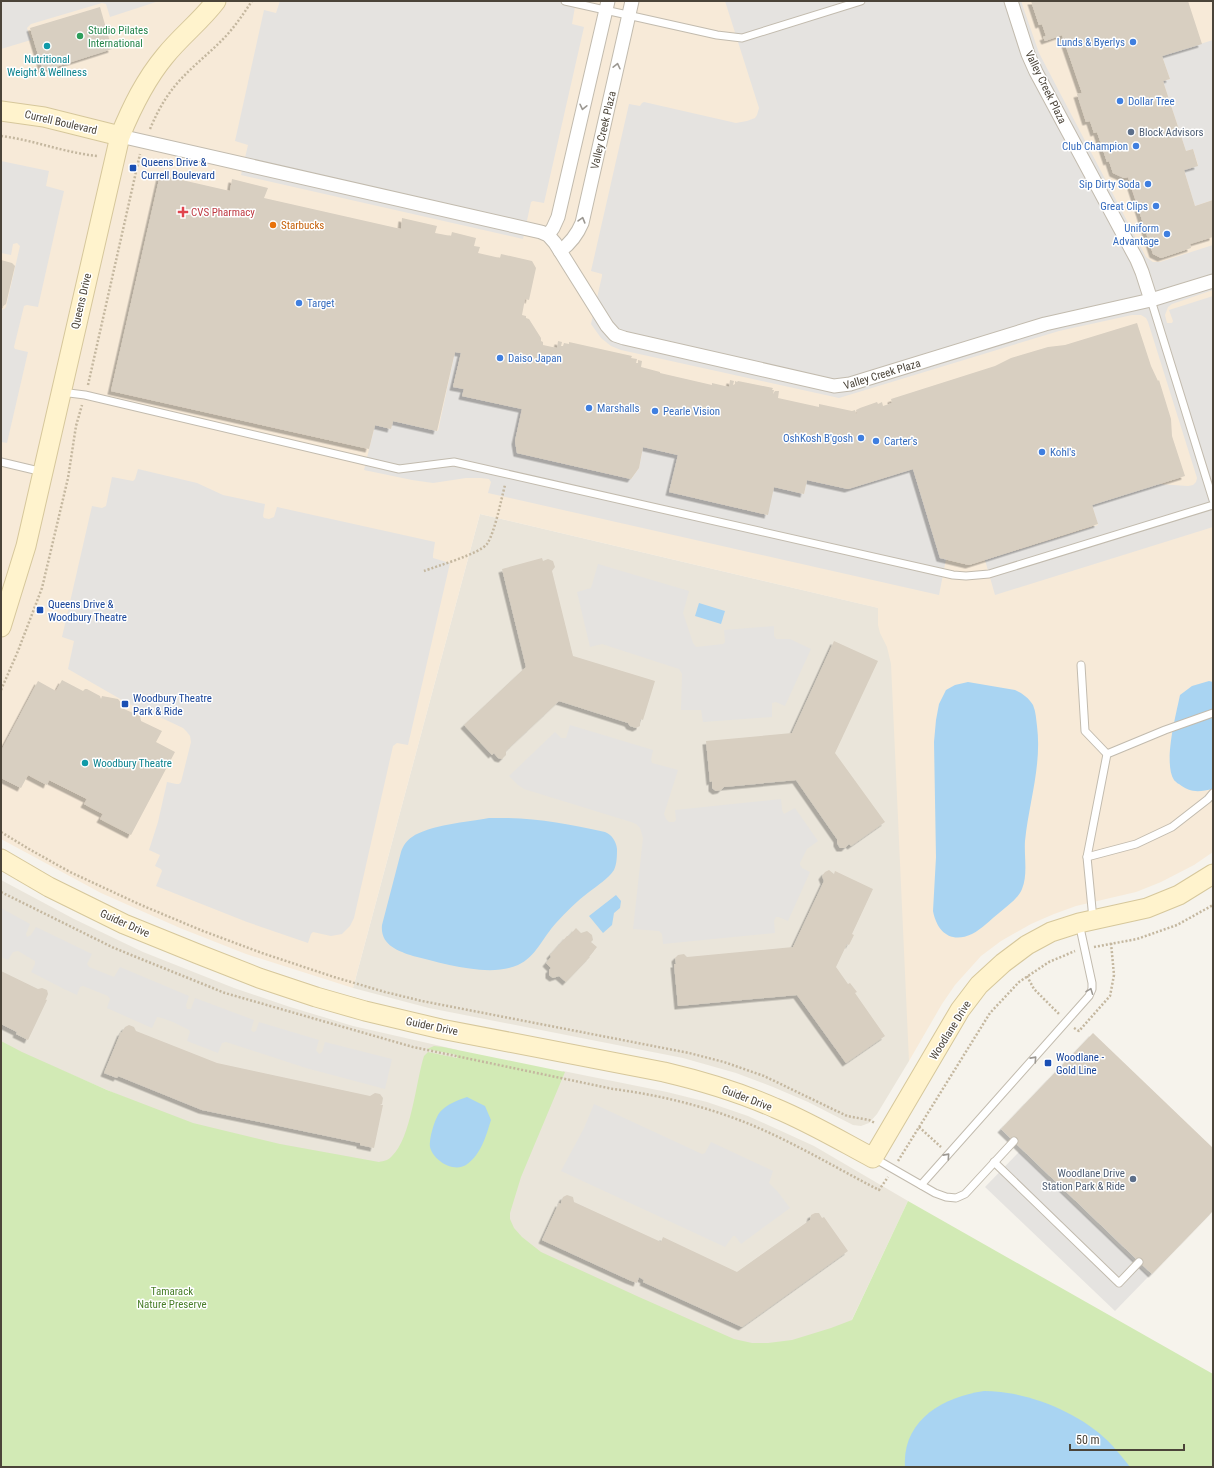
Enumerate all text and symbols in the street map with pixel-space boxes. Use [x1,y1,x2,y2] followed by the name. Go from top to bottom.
[88,24,148,50] place label: Studio Pilates International
[75,31,85,41] marker: Studio Pilates International
[1057,36,1125,49] place label: Lunds & Byerlys
[1128,37,1138,47] marker: Lunds & Byerlys
[42,41,52,51] marker: Nutritional Weight & Wellness
[1022,49,1069,126] street label: Valley Creek Plaza
[7,53,87,79] place label: Nutritional Weight & Wellness
[612,63,621,70] one-way arrow
[588,90,619,170] street label: Valley Creek Plaza
[1128,95,1175,108] place label: Dollar Tree
[1115,96,1125,106] marker: Dollar Tree
[580,104,588,110] one-way arrow
[23,108,98,137] street label: Currell Boulevard
[1139,126,1204,139] place label: Block Advisors
[1126,127,1136,137] marker: Block Advisors
[1062,140,1128,153] place label: Club Champion
[1131,141,1141,151] marker: Club Champion
[141,156,215,182] place label: Queens Drive & Currell Boulevard
[128,163,138,173] marker: Queens Drive & Currell Boulevard
[1079,178,1140,191] place label: Sip Dirty Soda
[1143,179,1153,189] marker: Sip Dirty Soda
[1100,200,1148,213] place label: Great Clips
[1151,201,1161,211] marker: Great Clips
[191,206,255,219] place label: CVS Pharmacy
[178,207,188,217] marker: CVS Pharmacy
[577,217,586,224] one-way arrow
[281,219,324,232] place label: Starbucks
[268,220,278,230] marker: Starbucks
[1113,222,1159,248] place label: Uniform Advantage
[1162,229,1172,239] marker: Uniform Advantage
[69,272,94,330] street label: Queens Drive
[307,297,334,310] place label: Target
[294,298,304,308] marker: Target
[508,352,562,365] place label: Daiso Japan
[495,353,505,363] marker: Daiso Japan
[842,357,922,392] street label: Valley Creek Plaza
[597,402,640,415] place label: Marshalls
[584,403,594,413] marker: Marshalls
[663,405,720,418] place label: Pearle Vision
[650,406,660,416] marker: Pearle Vision
[783,432,853,445] place label: OshKosh B'gosh
[856,433,866,443] marker: OshKosh B'gosh
[884,435,917,448] place label: Carter's
[871,436,881,446] marker: Carter's
[1050,446,1076,459] place label: Kohl's
[1037,447,1047,457] marker: Kohl's
[48,598,127,624] place label: Queens Drive & Woodbury Theatre
[35,605,45,615] marker: Queens Drive & Woodbury Theatre
[133,692,212,718] place label: Woodbury Theatre Park & Ride
[120,699,130,709] marker: Woodbury Theatre Park & Ride
[93,757,172,770] place label: Woodbury Theatre
[80,758,90,768] marker: Woodbury Theatre
[98,907,152,940] street label: Guider Drive
[1085,988,1093,995] one-way arrow
[927,998,974,1062] street label: Woodlane Drive
[405,1015,459,1038] street label: Guider Drive
[1056,1051,1105,1077] place label: Woodlane - Gold Line
[1029,1056,1036,1063] one-way arrow
[1043,1058,1053,1068] marker: Woodlane - Gold Line
[720,1083,774,1114] street label: Guider Drive
[943,1153,950,1161] one-way arrow
[1042,1167,1125,1193] place label: Woodlane Drive Station Park & Ride
[1128,1174,1138,1184] marker: Woodlane Drive Station Park & Ride
[137,1285,207,1311] park label: Tamarack Nature Preserve
[1070,1426,1184,1452] scale bar
[1076,1433,1100,1447] text: 50 m

